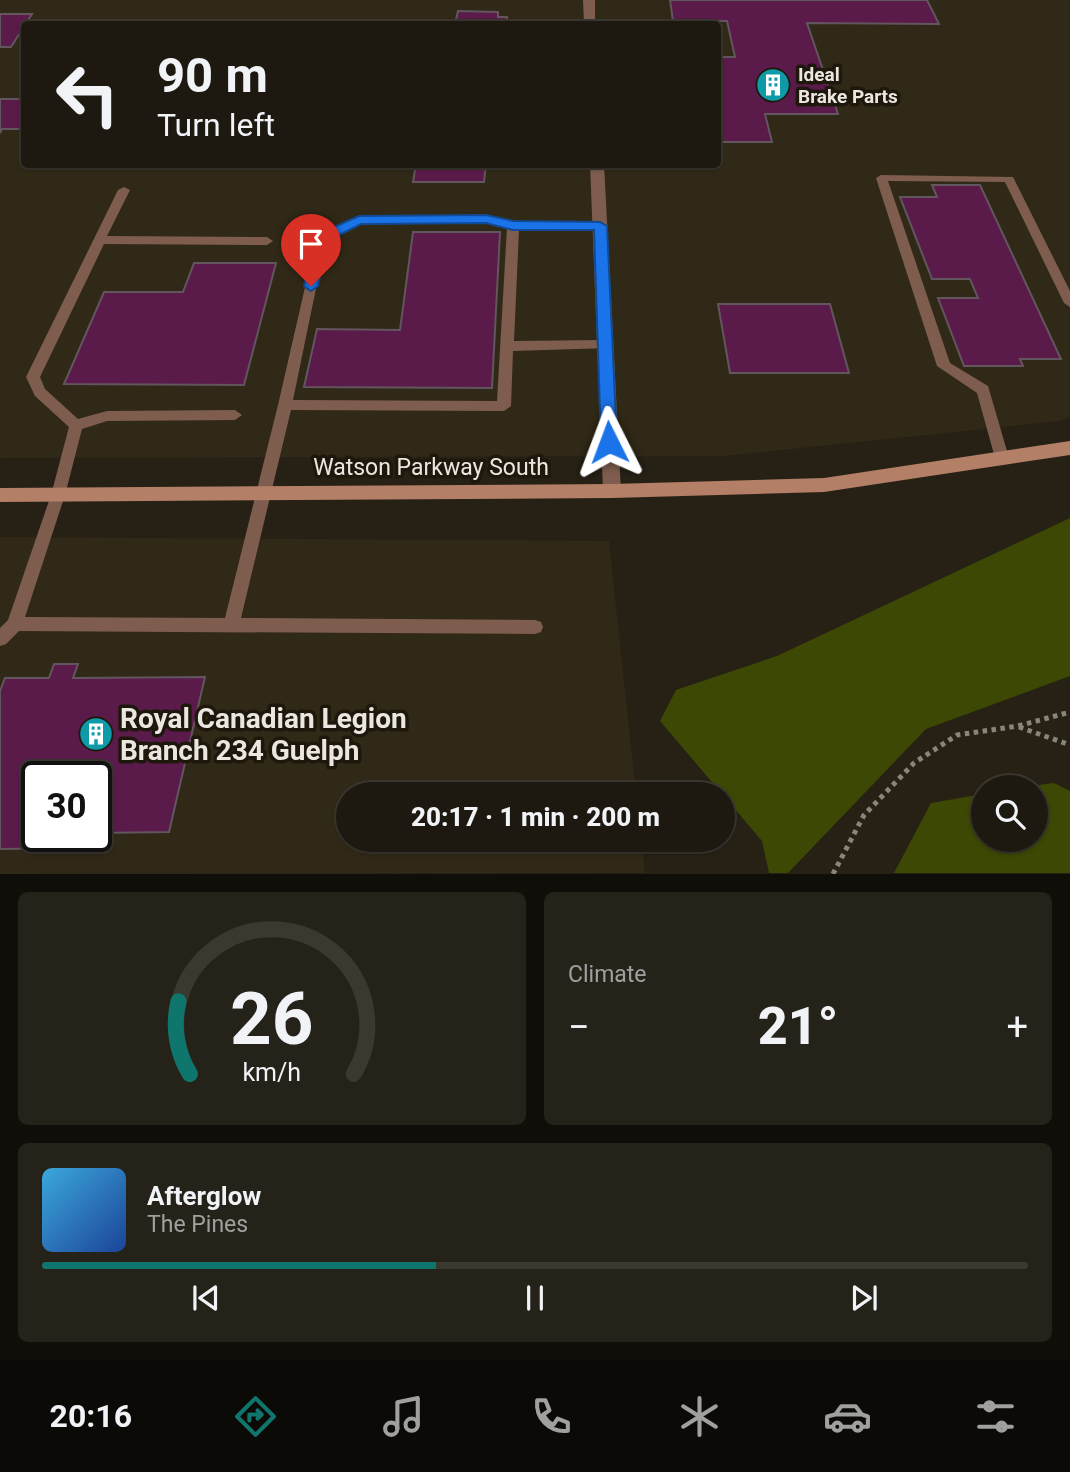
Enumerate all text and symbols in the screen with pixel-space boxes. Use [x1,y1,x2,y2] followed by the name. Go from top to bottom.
[157,47,268,104] text: 90 m
[42,49,133,140] icon: left
[798,63,898,108] place label: Ideal Brake Parts
[754,66,792,104] building icon: Ideal Brake Parts
[157,106,275,144] text: Turn left
[281,214,341,286] pin
[292,225,330,263] icon: arrive
[572,405,646,479] position arrow
[313,454,549,481] street label: Watson Parkway South
[120,702,407,767] place label: Royal Canadian Legion Branch 234 Guelph
[77,715,115,753] building icon: Royal Canadian Legion Branch 234 Guelph
[21,761,112,852] speed limit sign: 30
[971,775,1048,852] map controls
[971,775,1048,852] button: search
[411,802,660,832] text: 20:17 · 1 min · 200 m
[568,961,647,988] text: Climate
[230,977,314,1063] text: 26
[758,996,838,1057] text: 21°
[568,1005,590,1049] text: −
[1006,1005,1028,1049] text: +
[243,1058,301,1087] text: km/h
[147,1181,261,1211] text: Afterglow
[147,1211,248,1238] text: The Pines
[187,1279,225,1317] icon: previous
[516,1279,554,1317] icon: pause
[845,1279,883,1317] icon: next
[231,1392,280,1441] icon: directions
[379,1392,428,1441] icon: music
[527,1392,576,1441] icon: phone
[675,1392,724,1441] icon: climate
[823,1392,872,1441] icon: car
[971,1392,1020,1441] icon: filters
[50,1397,132,1435] text: 20:16

